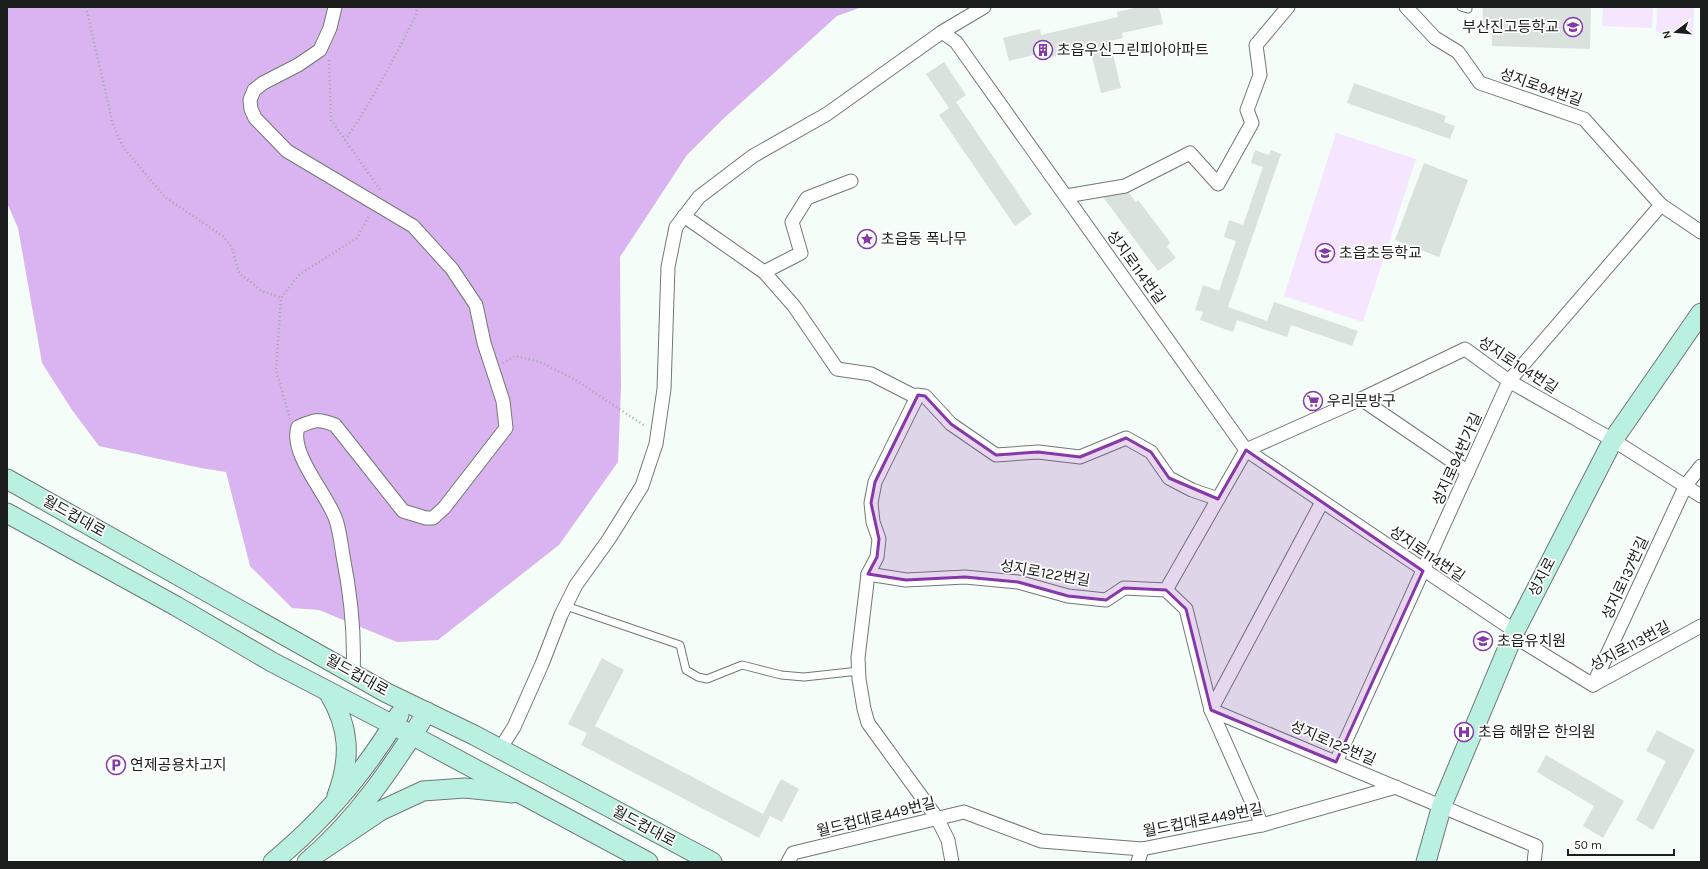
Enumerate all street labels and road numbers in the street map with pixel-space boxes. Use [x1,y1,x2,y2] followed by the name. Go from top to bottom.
[1497,64,1585,110] street label: 성지로94번길
[1103,226,1169,308] street label: 성지로114번길
[1475,333,1561,397] street label: 성지로104번길
[1428,410,1486,508] street label: 성지로94번가길
[39,491,109,541] street label: 월드컵대로
[1386,522,1468,586] street label: 성지로114번길
[1598,533,1652,623] street label: 성지로137번길
[1525,554,1559,600] street label: 성지로
[998,556,1092,590] street label: 성지로122번길
[1587,617,1673,675] street label: 성지로113번길
[322,650,392,700] street label: 월드컵대로
[1287,717,1379,769] street label: 성지로122번길
[815,794,937,840] street label: 월드컵대로449번길
[1141,800,1265,840] street label: 월드컵대로449번길
[609,802,679,850] street label: 월드컵대로

